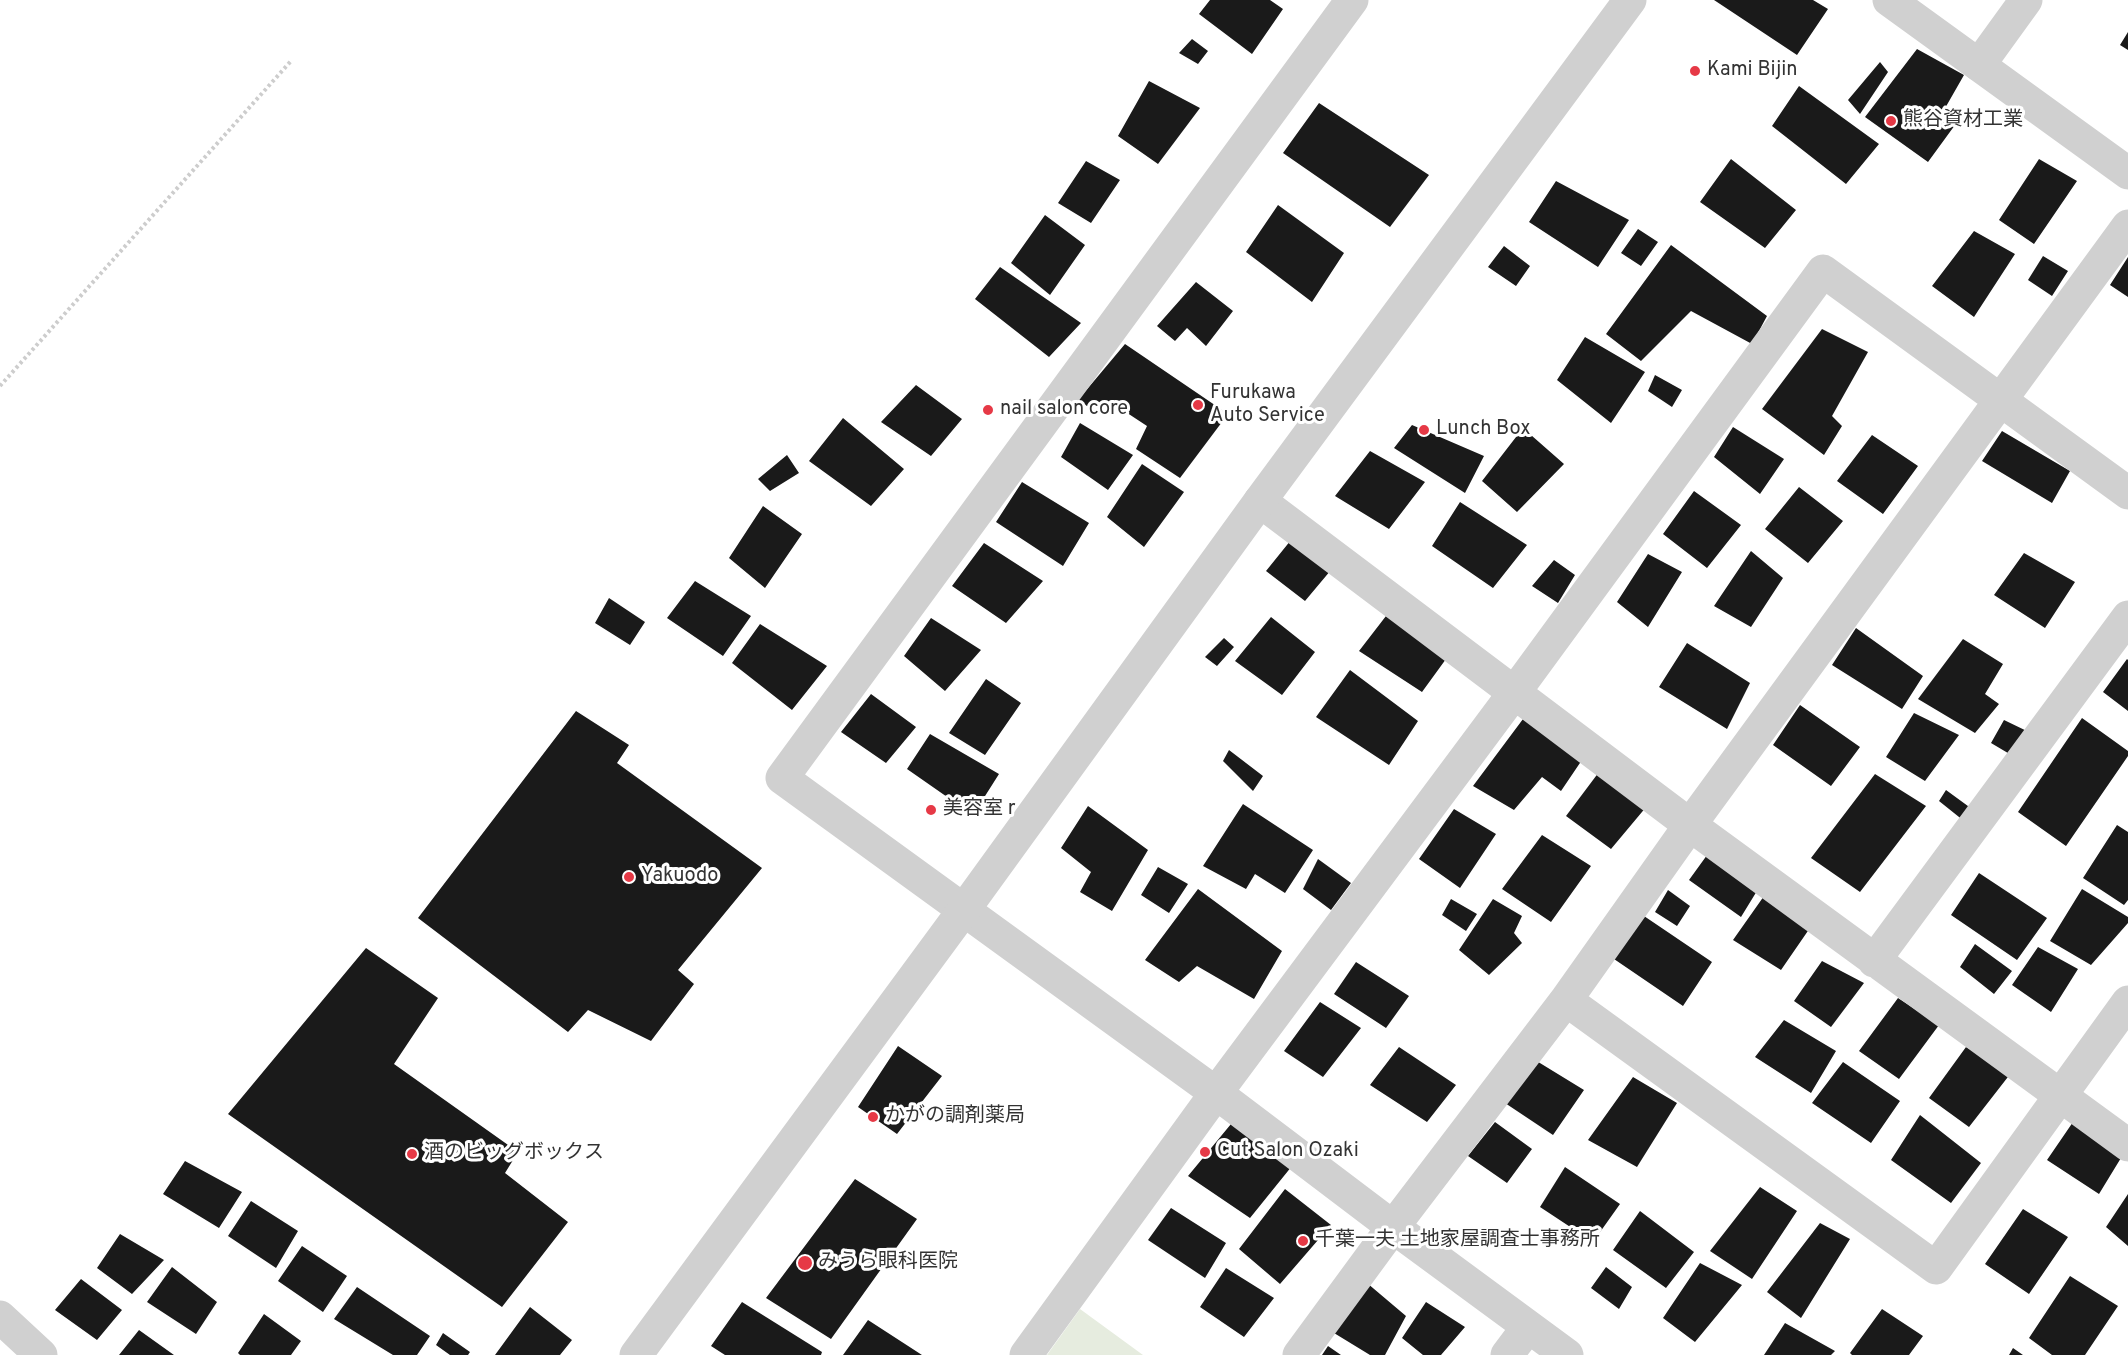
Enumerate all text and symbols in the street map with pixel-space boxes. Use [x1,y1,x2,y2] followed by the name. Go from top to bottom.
[1707,59,1798,83] place label: Kami Bijin
[1688,64,1702,78] marker: Kami Bijin
[1903,109,2023,133] place label: 熊谷資材工業
[1884,114,1898,128] marker: 熊谷資材工業
[1210,382,1325,429] place label: Furukawa Auto Service
[1000,398,1128,422] place label: nail salon core
[1191,398,1205,412] marker: Furukawa Auto Service
[981,403,995,417] marker: nail salon core
[1436,418,1530,442] place label: Lunch Box
[1417,423,1431,437] marker: Lunch Box
[943,798,1015,822] place label: 美容室 r
[924,803,938,817] marker: 美容室 r
[641,865,718,889] place label: Yakuodo
[622,870,636,884] marker: Yakuodo
[885,1105,1025,1129] place label: かがの調剤薬局
[866,1110,880,1124] marker: かがの調剤薬局
[1217,1140,1359,1164] place label: Cut Salon Ozaki
[424,1142,604,1166] place label: 酒のビッグボックス
[1198,1145,1212,1159] marker: Cut Salon Ozaki
[405,1147,419,1161] marker: 酒のビッグボックス
[1315,1229,1600,1253] place label: 千葉一夫 土地家屋調査士事務所
[1296,1234,1310,1248] marker: 千葉一夫 土地家屋調査士事務所
[818,1251,958,1275] place label: みうら眼科医院
[796,1254,814,1272] marker: みうら眼科医院

